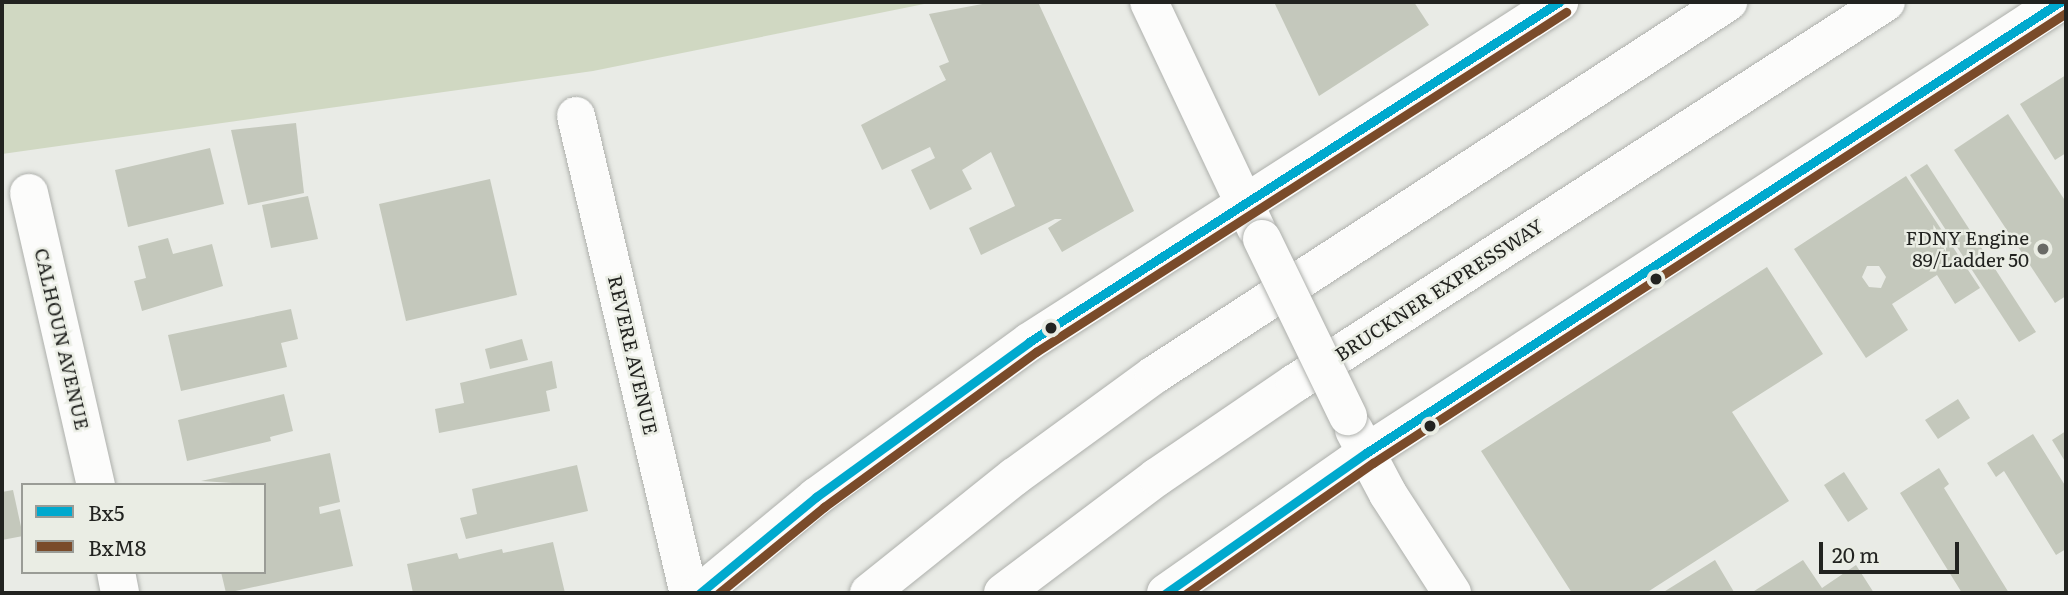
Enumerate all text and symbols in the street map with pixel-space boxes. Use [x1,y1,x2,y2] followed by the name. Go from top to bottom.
[1331,214,1547,366] street label: BRUCKNER EXPRESSWAY
[1906,227,2029,271] place label: FDNY Engine 89/Ladder 50
[2035,241,2051,257] marker: FDNY Engine 89/Ladder 50
[30,246,94,432] street label: CALHOUN AVENUE
[1649,272,1663,286] unlabelled marker
[604,273,662,437] street label: REVERE AVENUE
[1044,321,1058,335] unlabelled marker
[1423,419,1437,433] unlabelled marker
[21,483,266,574] legend
[88,496,124,527] text: Bx5
[1823,528,1963,572] scale bar
[88,531,146,562] text: BxM8
[1832,538,1879,569] text: 20 m

